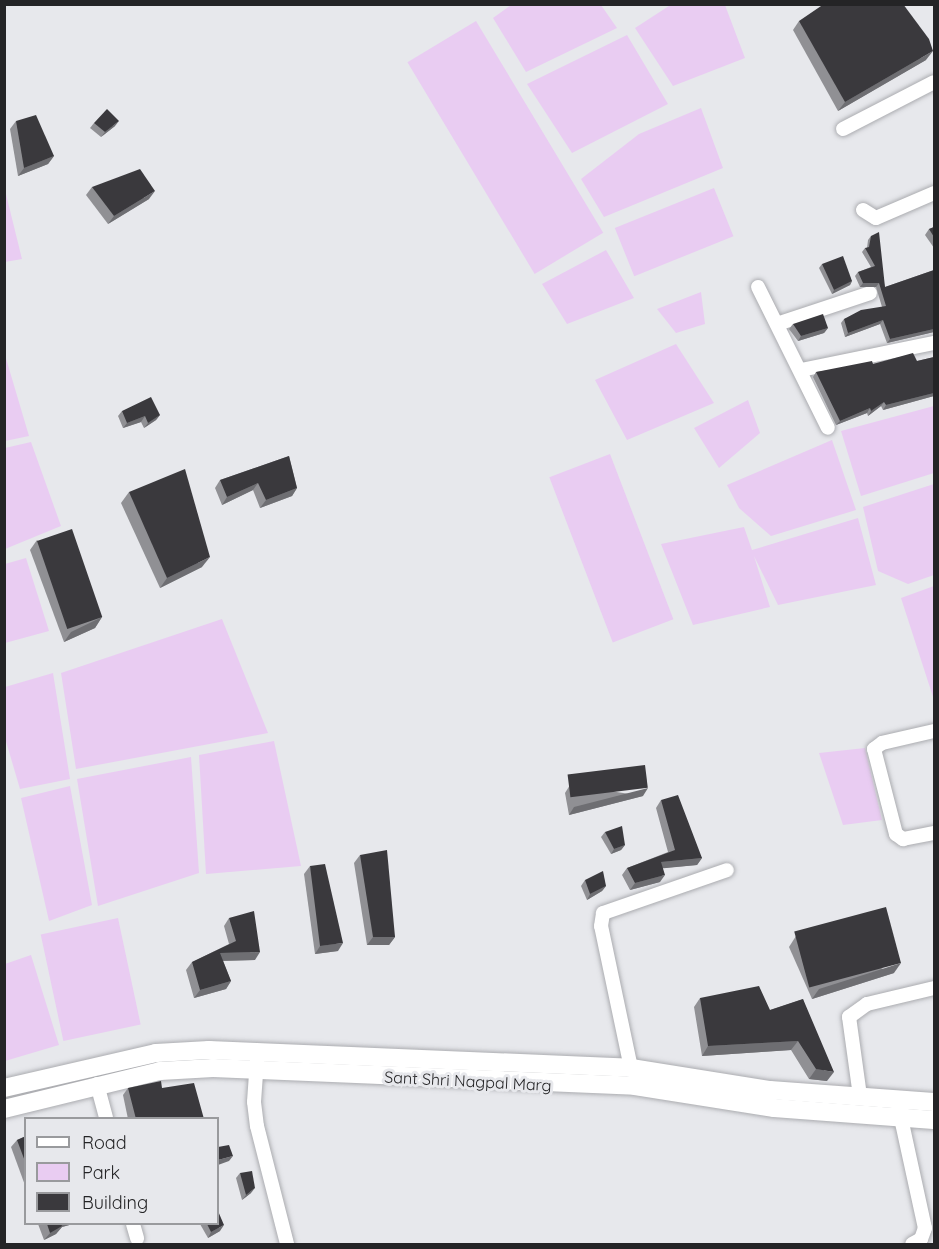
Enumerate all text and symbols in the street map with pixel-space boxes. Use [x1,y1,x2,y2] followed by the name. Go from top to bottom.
[384,1067,552,1095] street label: Sant Shri Nagpal Marg
[24,1117,219,1225] legend
[82,1131,127,1154] text: Road
[82,1161,120,1184] text: Park
[82,1191,148,1214] text: Building

